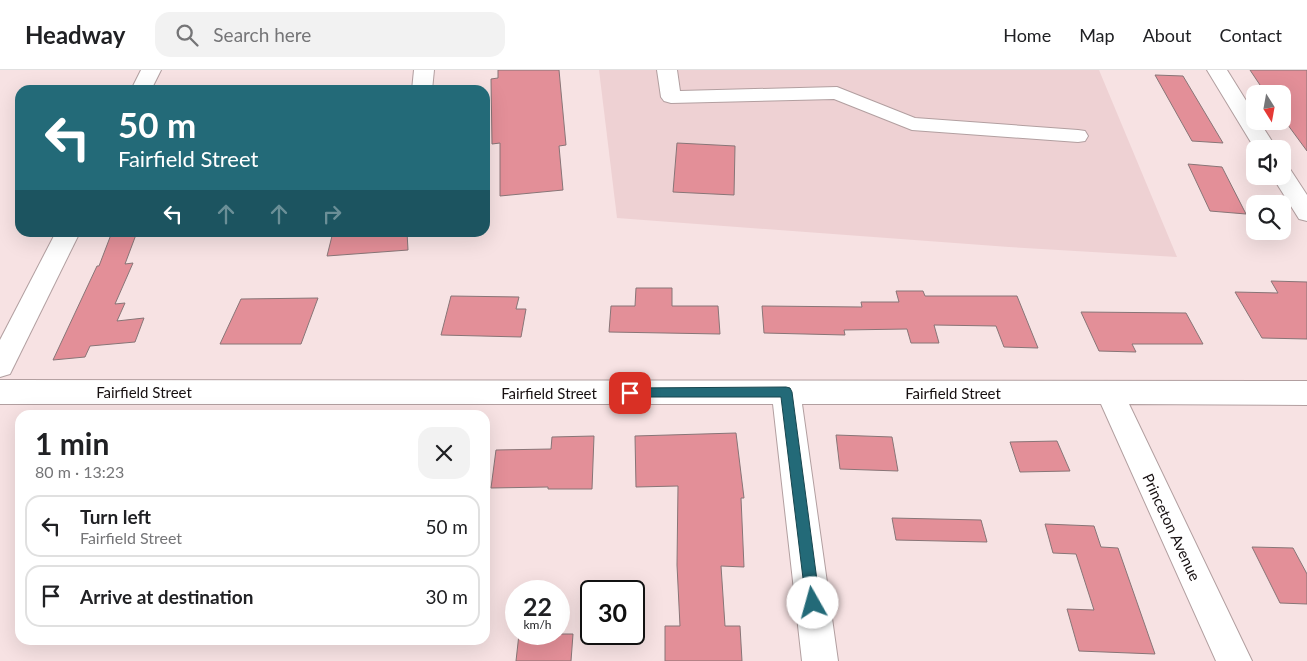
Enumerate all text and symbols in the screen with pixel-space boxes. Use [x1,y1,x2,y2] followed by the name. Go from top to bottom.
[155,12,505,57] search box
[25,20,125,49] text: Headway
[173,21,201,49] icon: search
[213,23,311,46] text: Search here
[1003,24,1051,46] text: Home
[1079,24,1115,46] text: Map
[1143,24,1192,46] text: About
[1220,24,1282,46] text: Contact
[1246,85,1291,130] north arrow
[1246,85,1291,240] map controls
[118,103,196,145] text: 50 m
[35,105,100,170] icon: left
[1246,140,1291,185] button: sound
[118,145,258,172] text: Fairfield Street
[1246,195,1291,240] button: search
[159,200,187,228] icon: left
[212,200,240,228] icon: ahead
[265,200,293,228] icon: ahead
[318,200,346,228] icon: right
[609,372,651,414] pin
[616,379,644,407] icon: arrive
[96,383,192,401] street label: Fairfield Street
[501,384,597,402] street label: Fairfield Street
[905,384,1001,402] street label: Fairfield Street
[35,425,109,461] text: 1 min
[418,427,470,479] button: close
[35,462,124,481] text: 80 m · 13:23
[1139,470,1205,584] street label: Princeton Avenue
[80,505,151,528] text: Turn left
[37,512,65,540] icon: left
[425,515,468,538] text: 50 m
[80,528,182,547] text: Fairfield Street
[786,576,838,628] position arrow
[580,580,645,645] speed limit sign: 30
[37,582,65,610] icon: arrive
[80,585,253,608] text: Arrive at destination
[425,585,468,608] text: 30 m
[523,591,552,621] text: 22
[523,617,552,632] text: km/h

